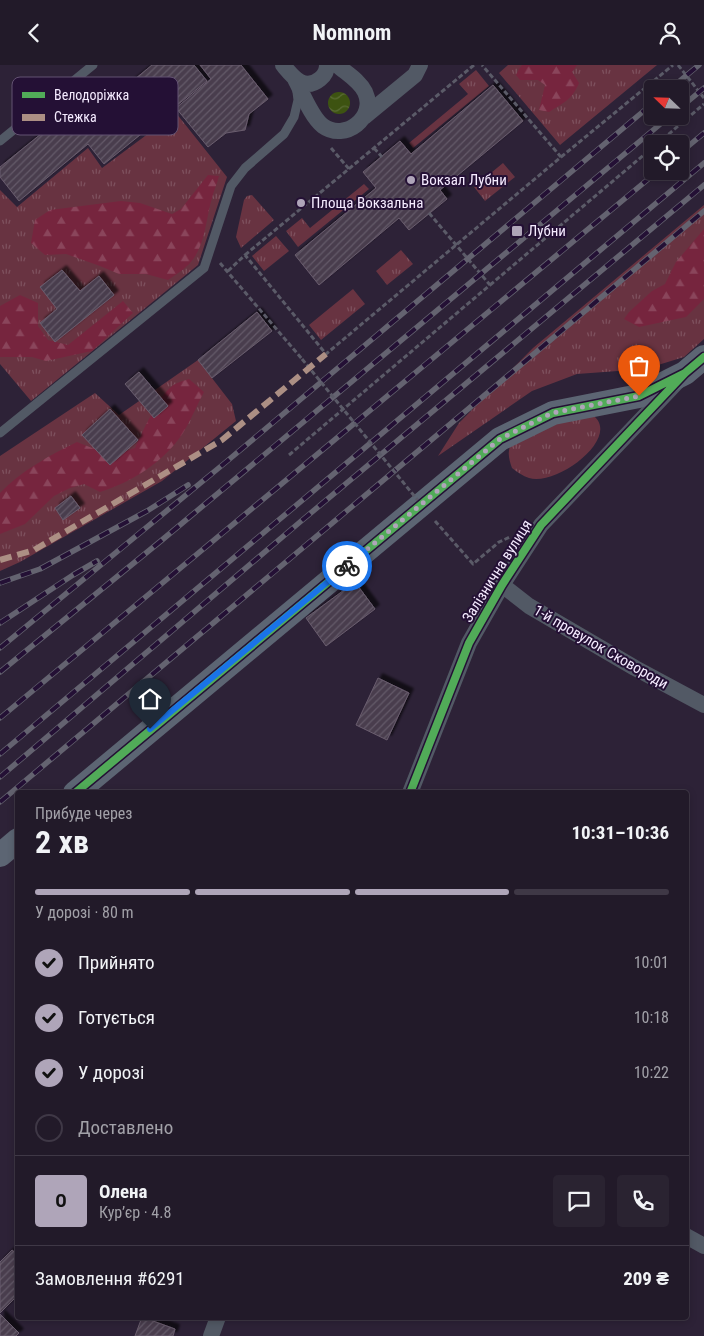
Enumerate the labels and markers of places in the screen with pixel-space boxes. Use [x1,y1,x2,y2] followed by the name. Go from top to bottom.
[421,171,507,189] place label: Вокзал Лубни
[405,174,417,186] marker: Вокзал Лубни
[311,194,423,212] place label: Площа Вокзальна
[295,197,307,209] marker: Площа Вокзальна
[528,222,566,240] place label: Лубни
[510,224,524,238] marker: Лубни
[618,345,660,396] pin
[129,678,171,729] pin

